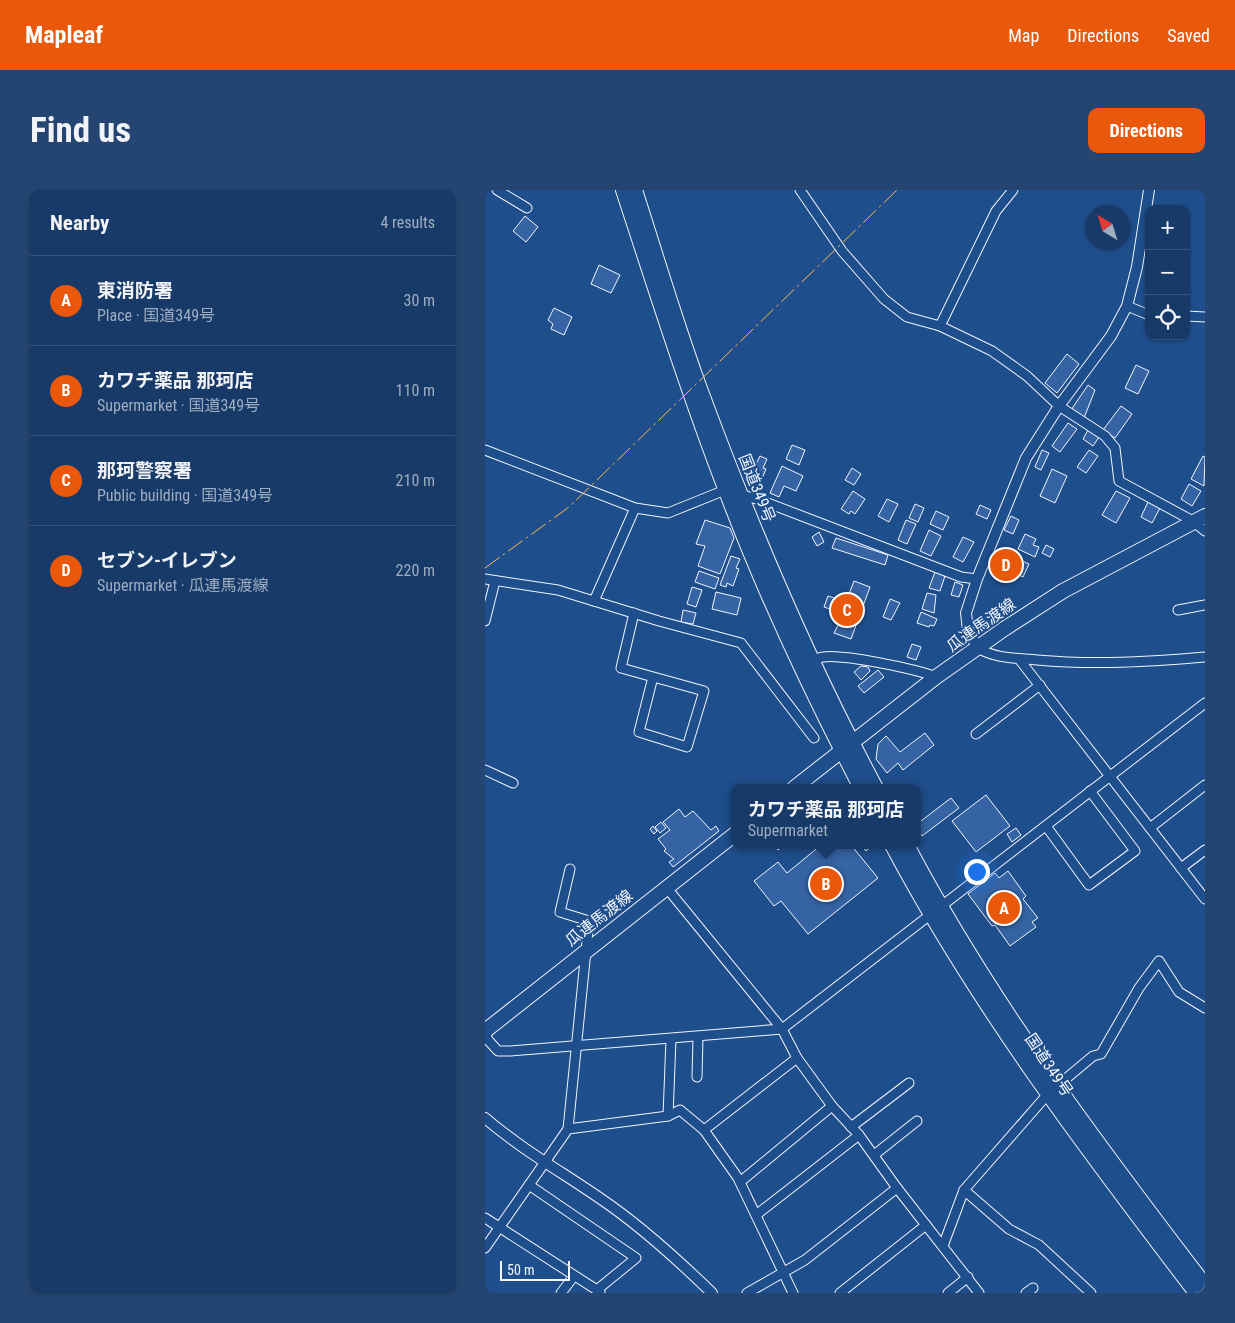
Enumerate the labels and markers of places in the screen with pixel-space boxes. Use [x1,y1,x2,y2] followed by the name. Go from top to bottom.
[990,546,1022,584] pin: D
[831,591,863,629] pin: C
[810,865,842,903] pin: B
[988,889,1020,927] pin: A

